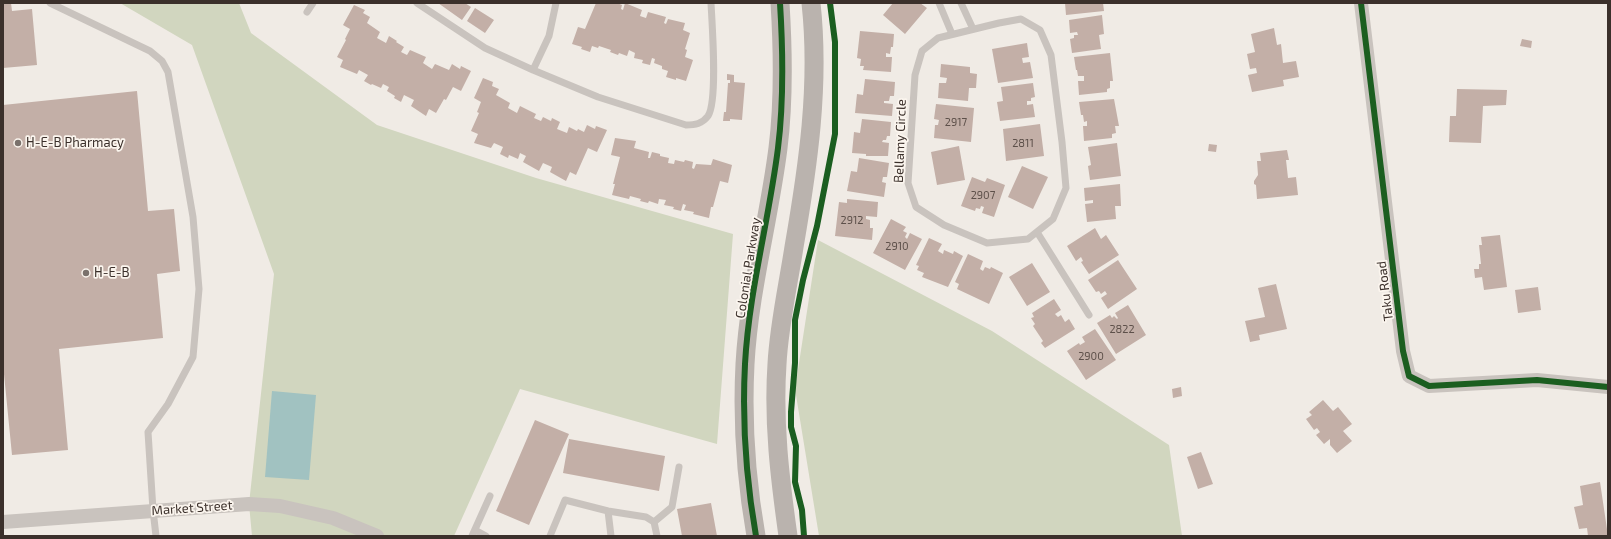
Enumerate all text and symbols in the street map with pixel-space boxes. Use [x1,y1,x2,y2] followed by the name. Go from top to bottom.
[891,99,909,183] street label: Bellamy Circle
[945,115,967,129] house number: 2917
[26,135,124,151] place label: H-E-B Pharmacy
[1012,136,1034,150] house number: 2811
[13,138,23,148] marker: H-E-B Pharmacy
[971,188,995,202] house number: 2907
[840,213,864,227] house number: 2912
[732,216,764,320] street label: Colonial Parkway
[885,239,909,253] house number: 2910
[1374,260,1396,322] street label: Taku Road
[94,265,130,281] place label: H-E-B
[81,268,91,278] marker: H-E-B
[1109,322,1135,336] house number: 2822
[1078,349,1104,363] house number: 2900
[151,497,233,519] street label: Market Street

